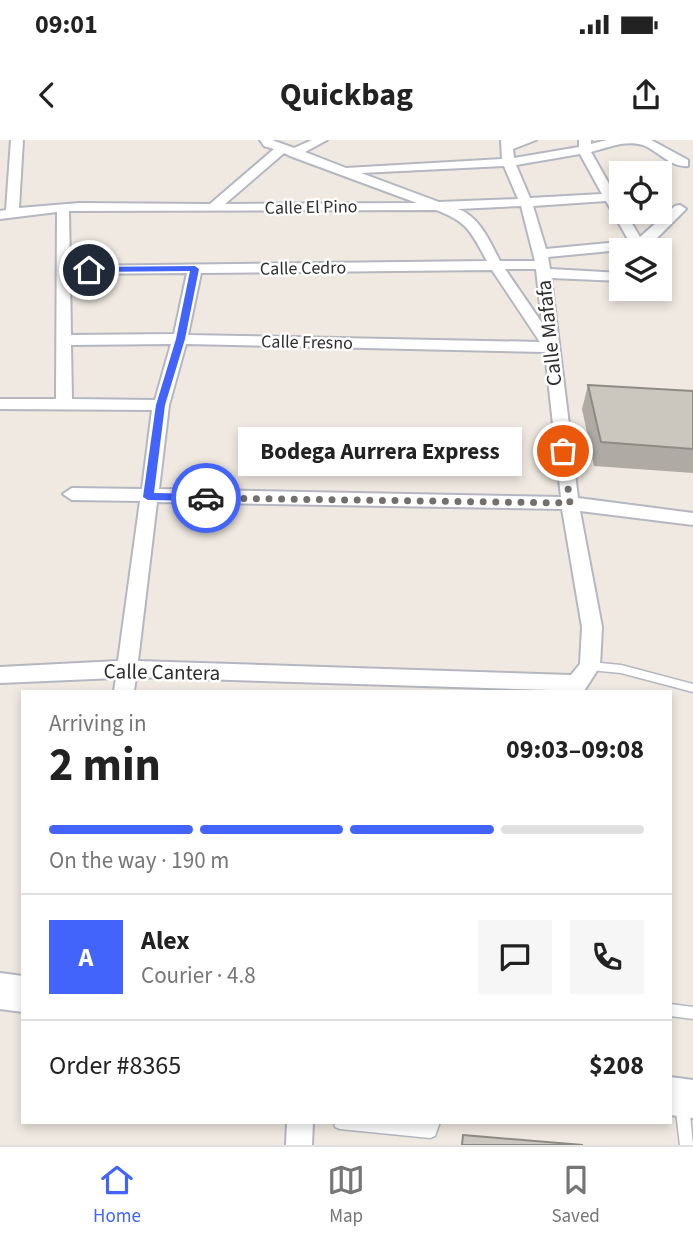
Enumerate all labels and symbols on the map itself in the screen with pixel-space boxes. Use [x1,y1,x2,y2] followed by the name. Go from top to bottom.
[264,194,358,221] street label: Calle El Pino
[59,240,119,300] pin
[260,255,346,282] street label: Calle Cedro
[529,279,569,387] street label: Calle Mafafa
[261,329,353,356] street label: Calle Fresno
[533,421,593,481] pin
[238,426,521,476] callout: Bodega Aurrera Express
[171,463,241,533] courier
[103,656,221,688] street label: Calle Cantera

